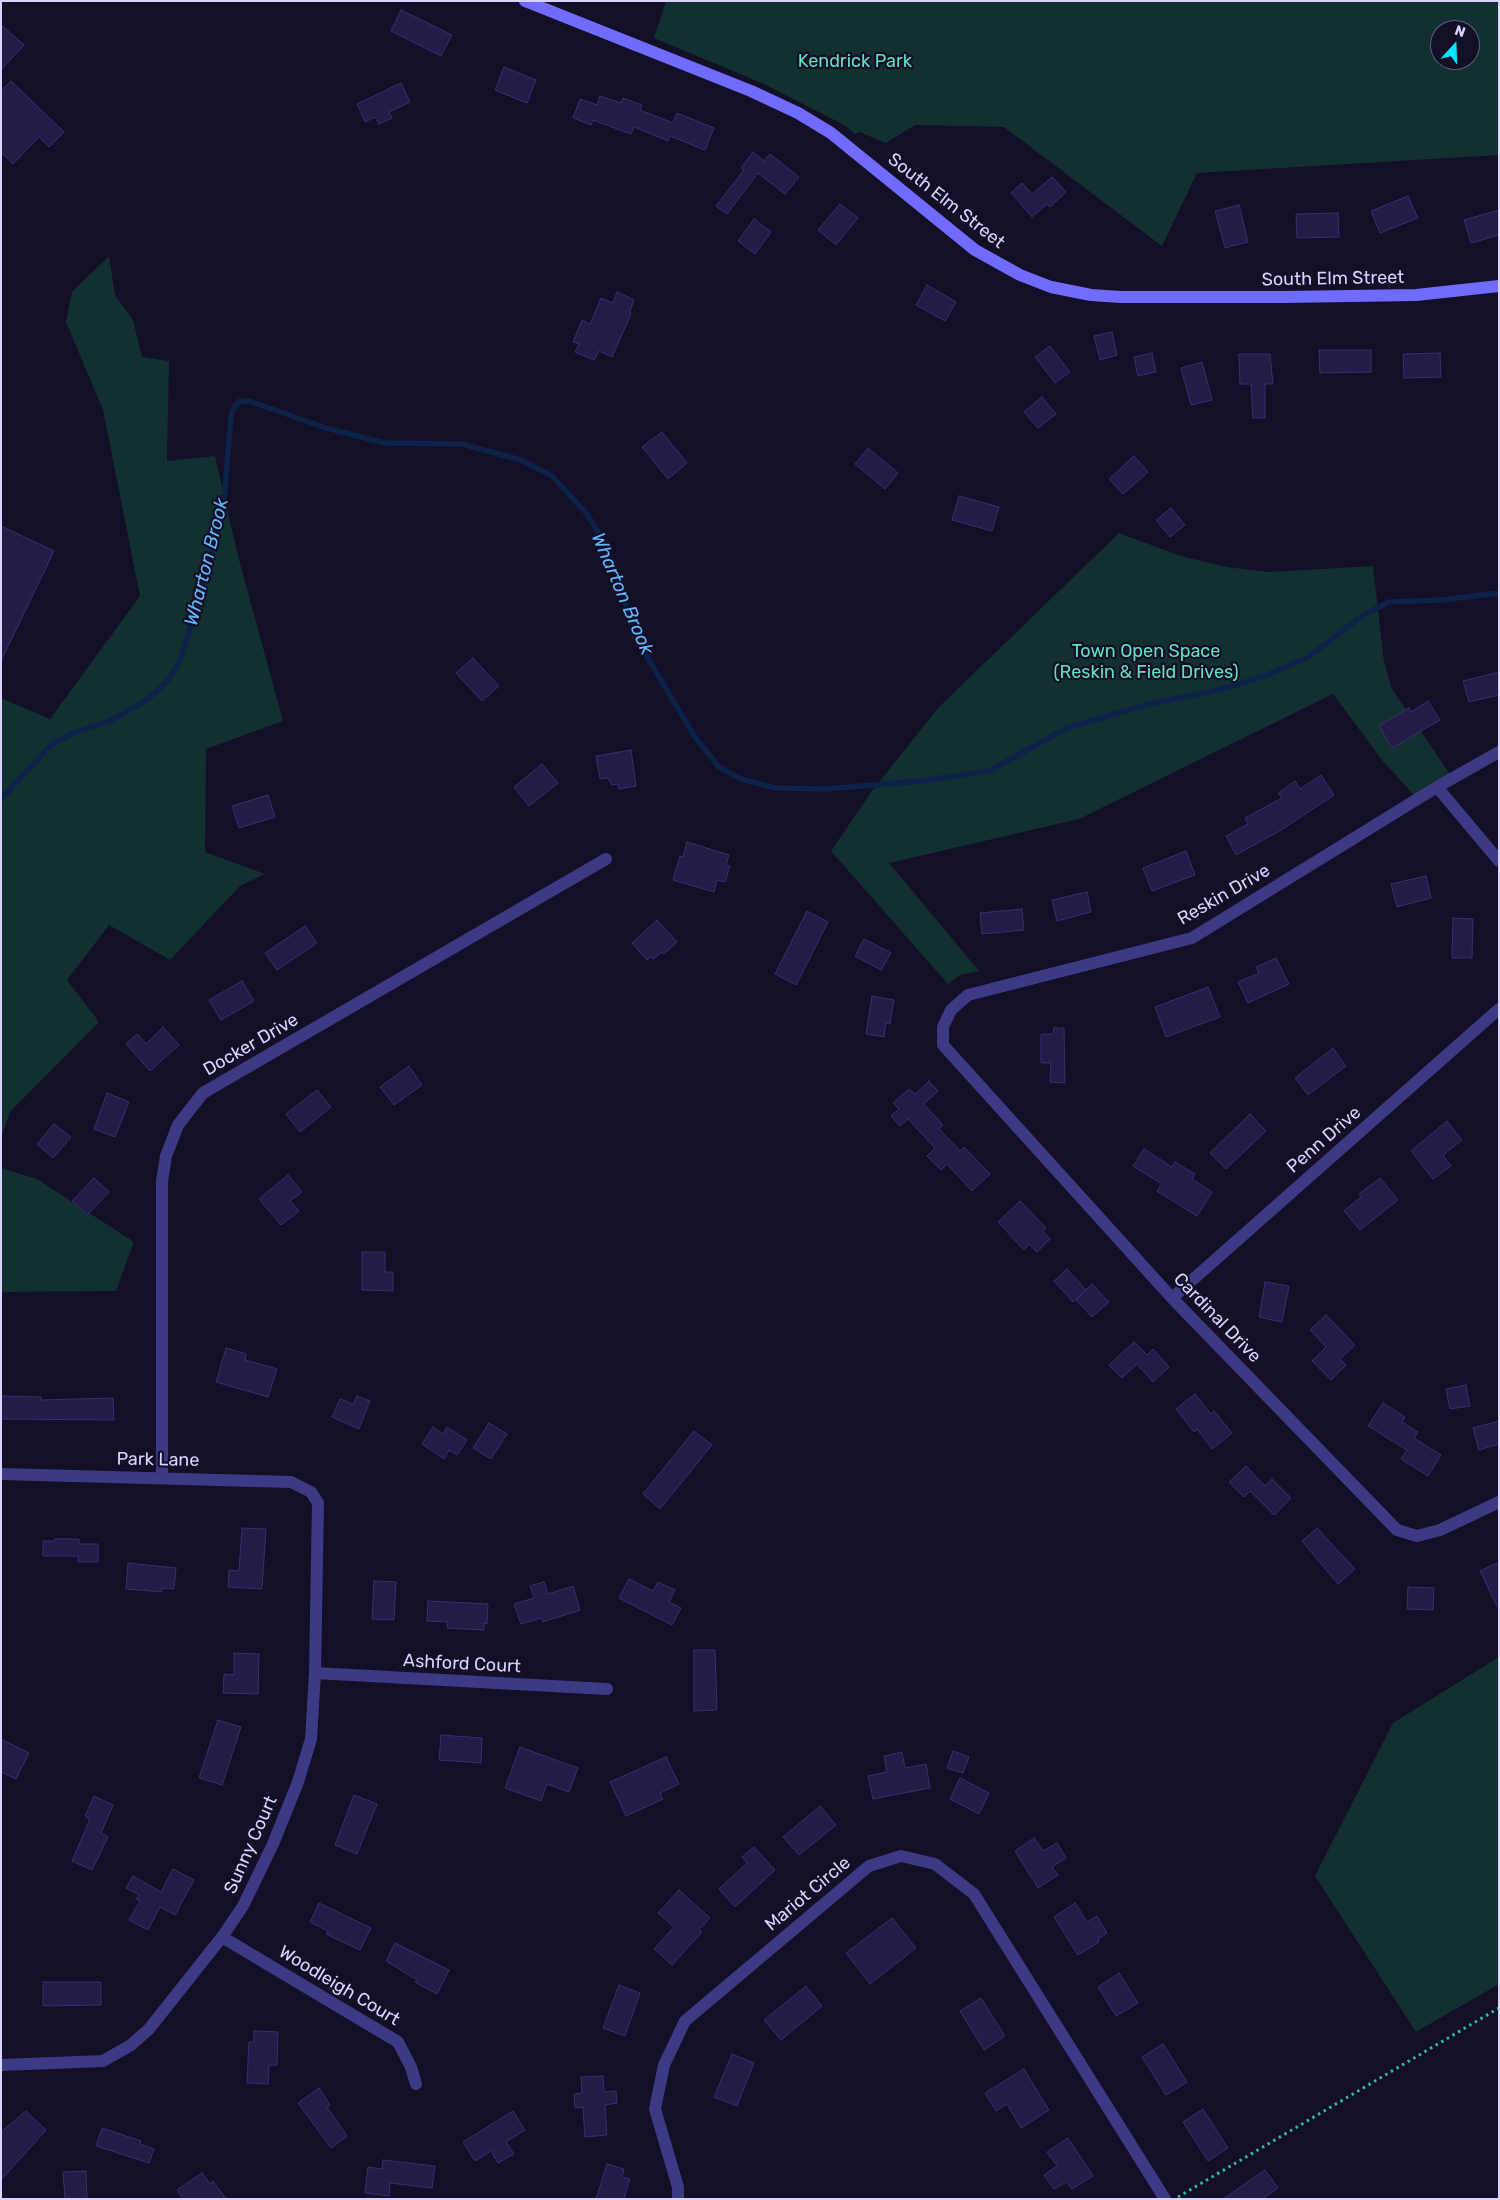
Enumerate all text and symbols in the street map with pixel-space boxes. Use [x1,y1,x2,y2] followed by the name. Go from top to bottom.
[1430,20,1480,70] north arrow
[1452,22,1468,41] text: N
[798,51,912,73] park label: Kendrick Park
[883,149,1009,253] street label: South Elm Street
[1262,267,1404,291] street label: South Elm Street
[180,496,234,628] water label: Wharton Brook
[586,529,658,659] water label: Wharton Brook
[1053,641,1239,684] park label: Town Open Space (Reskin & Field Drives)
[1174,860,1274,930] street label: Reskin Drive
[200,1009,302,1081] street label: Docker Drive
[1283,1102,1365,1178] street label: Penn Drive
[1169,1269,1265,1367] street label: Cardinal Drive
[116,1448,200,1472] street label: Park Lane
[403,1650,521,1678] street label: Ashford Court
[220,1793,282,1897] street label: Sunny Court
[761,1852,855,1936] street label: Mariot Circle
[275,1941,403,2031] street label: Woodleigh Court

